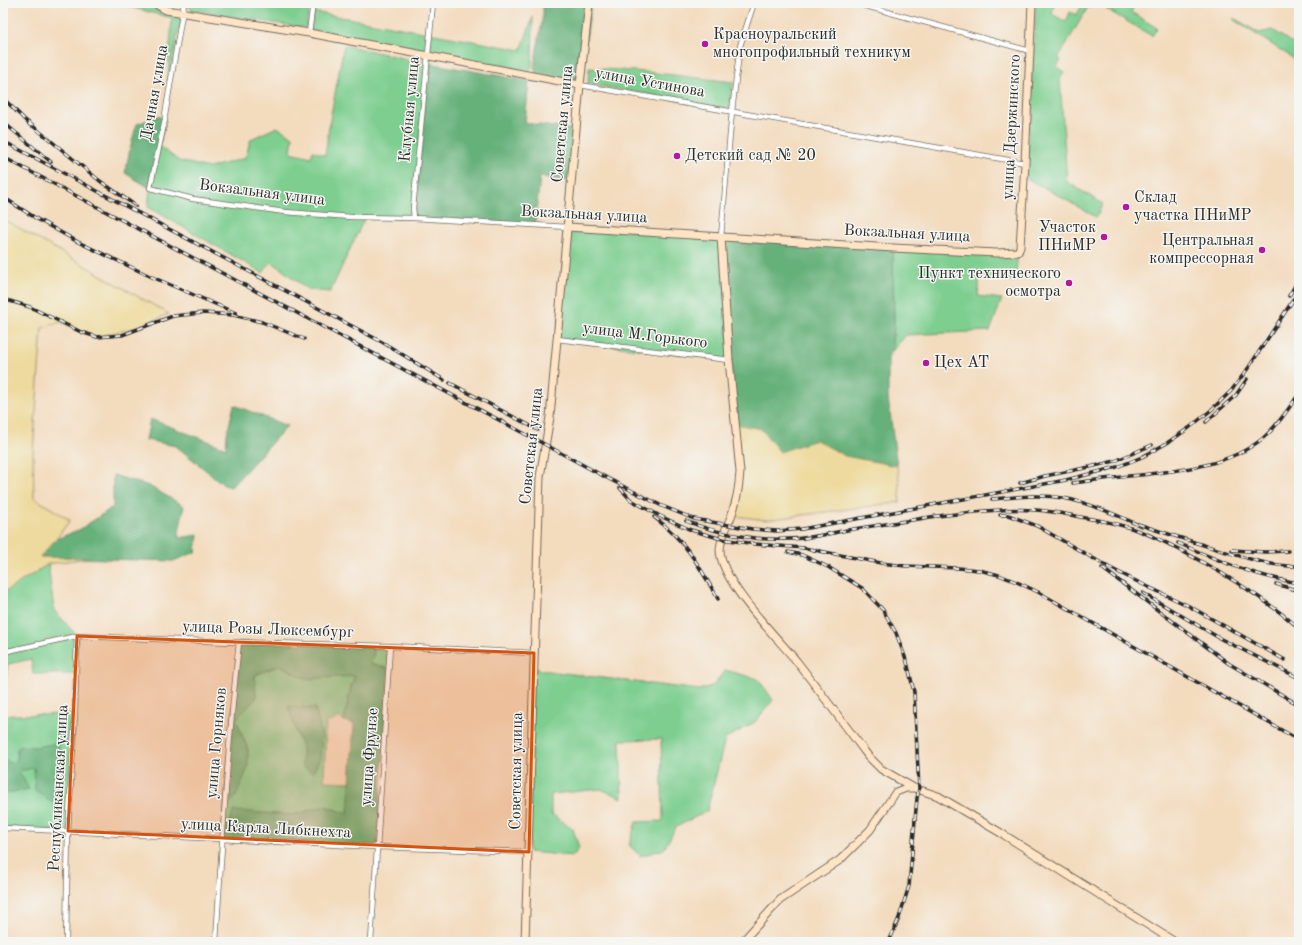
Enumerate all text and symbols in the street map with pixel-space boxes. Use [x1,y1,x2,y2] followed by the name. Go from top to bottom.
[713,27,911,61] place label: Красноуральский многопрофильный техникум
[700,39,710,49] marker: Красноуральский многопрофильный техникум
[139,43,171,143] street label: Дачная улица
[1000,54,1024,200] street label: улица Дзержинского
[397,55,423,163] street label: Клубная улица
[550,64,576,183] street label: Советская улица
[594,65,706,101] street label: улица Устинова
[685,148,816,164] place label: Детский сад № 20
[672,151,682,161] marker: Детский сад № 20
[198,177,326,209] street label: Вокзальная улица
[1134,190,1252,224] place label: Склад участка ПНиМР
[1121,202,1131,212] marker: Склад участка ПНиМР
[520,204,648,226] street label: Вокзальная улица
[1038,220,1096,254] place label: Участок ПНиМР
[843,223,971,245] street label: Вокзальная улица
[1099,232,1109,242] marker: Участок ПНиМР
[1149,233,1254,267] place label: Центральная компрессорная
[1257,245,1267,255] marker: Центральная компрессорная
[918,266,1061,300] place label: Пункт технического осмотра
[1064,278,1074,288] marker: Пункт технического осмотра
[582,320,708,352] street label: улица М.Горького
[934,355,989,371] place label: Цех АТ
[921,358,931,368] marker: Цех АТ
[518,386,546,505] street label: Советская улица
[182,619,354,641] street label: улица Розы Люксембург
[204,687,230,799] street label: улица Горняков
[47,704,71,872] street label: Республиканская улица
[359,707,381,807] street label: улица Фрунзе
[508,712,526,830] street label: Советская улица
[180,817,352,841] street label: улица Карла Либкнехта

